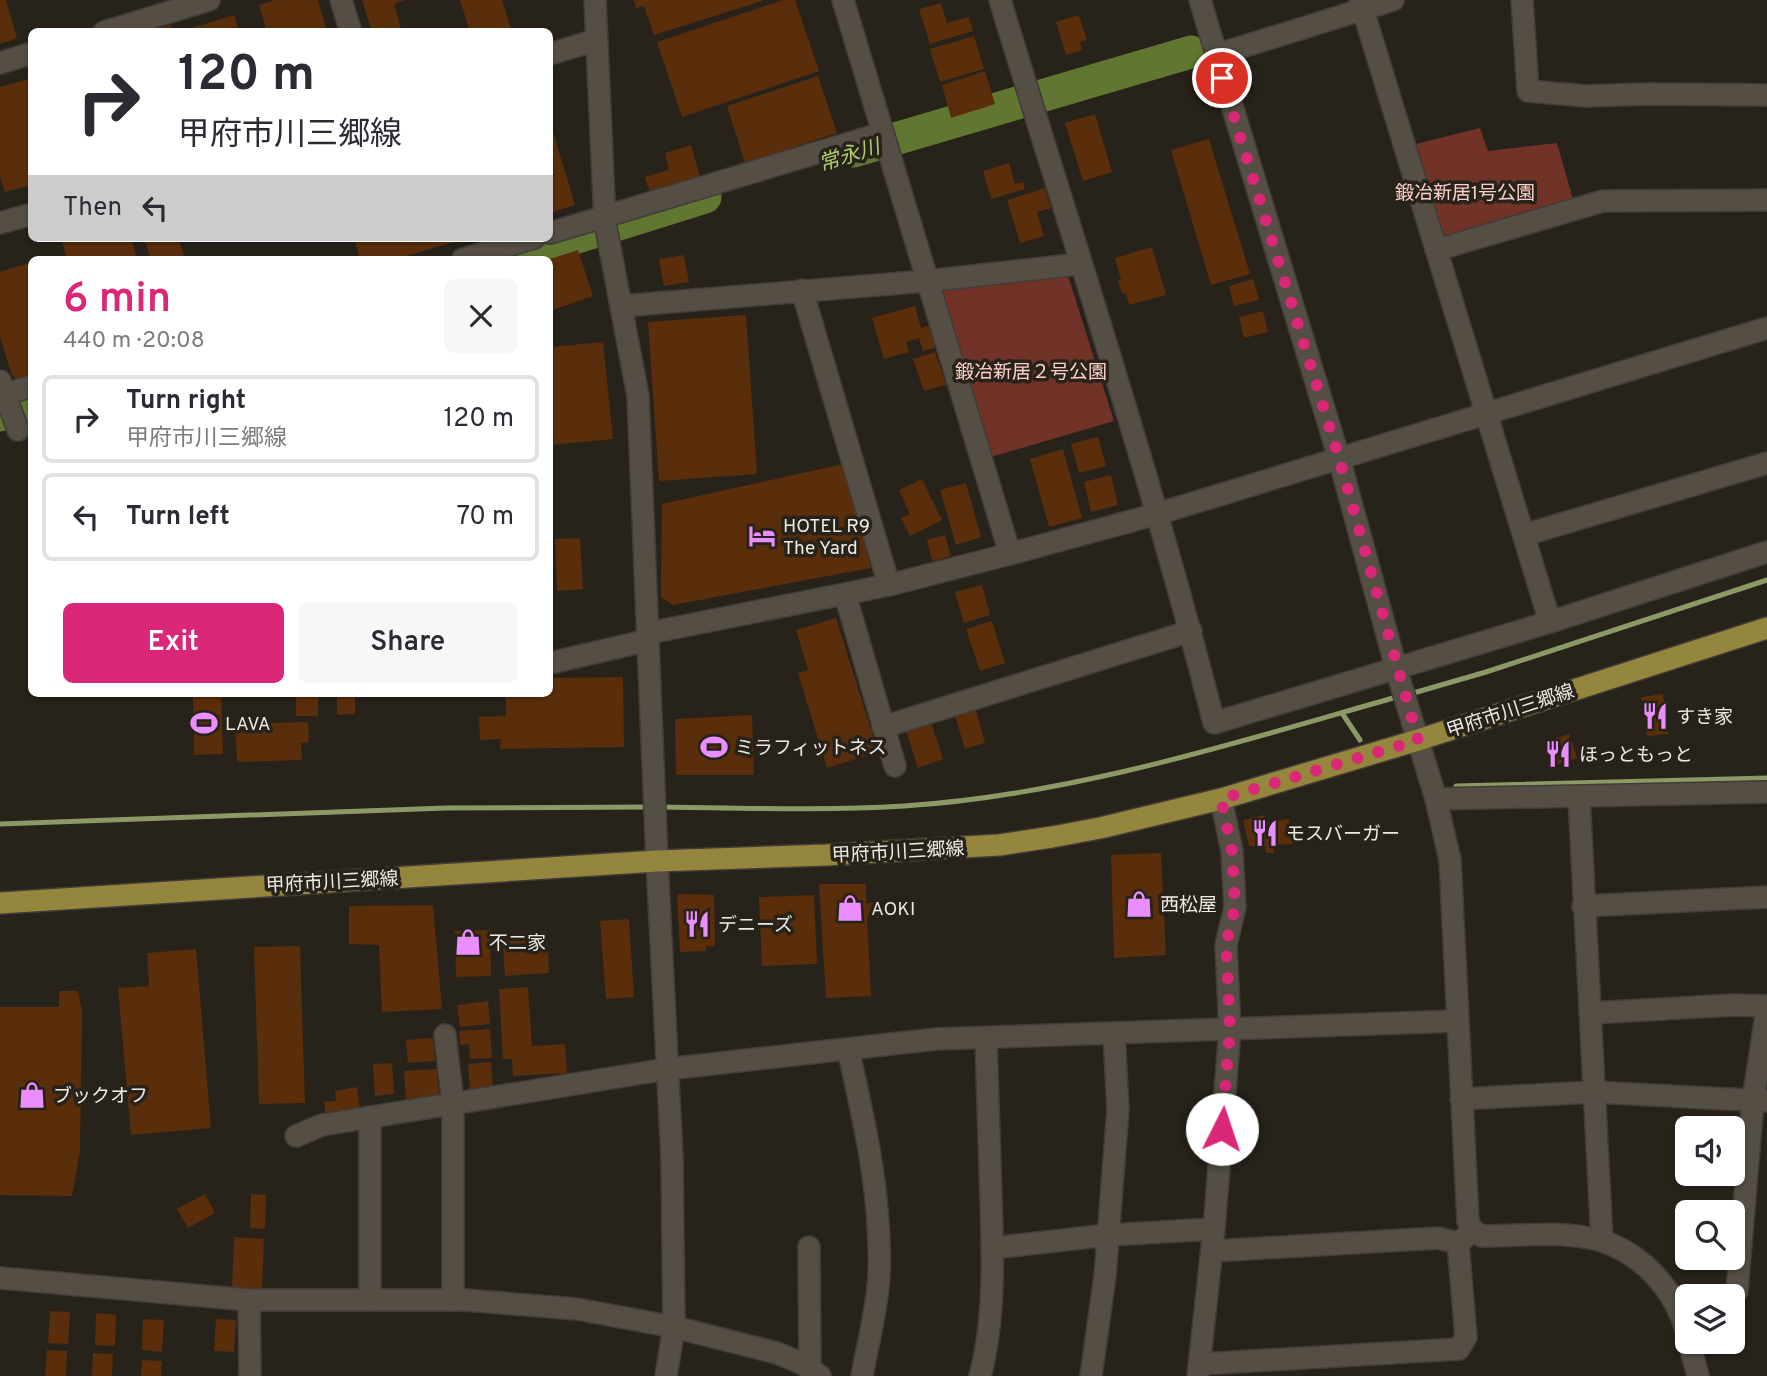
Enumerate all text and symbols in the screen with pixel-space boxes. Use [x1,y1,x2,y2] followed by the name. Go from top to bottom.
[178,46,315,108] text: 120 m
[1192,48,1252,108] pin
[63,56,154,147] icon: right
[1203,59,1241,97] icon: arrive
[178,116,402,156] text: 甲府市川三郷線
[815,134,885,179] water label: 常永川
[1395,182,1535,206] park label: 鍛冶新居1号公園
[136,189,174,227] icon: left
[63,192,122,225] text: Then
[63,274,171,327] text: 6 min
[444,279,518,353] button: close
[63,327,205,356] text: 440 m · 20:08
[955,361,1107,385] park label: 鍛冶新居２号公園
[126,385,246,418] text: Turn right
[67,400,105,438] icon: right
[444,403,514,436] text: 120 m
[126,425,287,454] text: 甲府市川三郷線
[67,498,105,536] icon: left
[126,501,230,534] text: Turn left
[456,501,514,534] text: 70 m
[783,515,870,561] place label: HOTEL R9 The Yard
[747,521,777,551] hotel icon: HOTEL R9 The Yard
[63,603,284,683] button: Exit
[298,603,518,683] button: Share
[1444,680,1578,744] street label: 甲府市川三郷線
[1640,701,1670,731] restaurant icon: すき家
[1676,706,1733,730] place label: すき家
[189,708,219,738] sports icon: LAVA
[225,713,271,737] place label: LAVA
[699,732,729,762] sports icon: ミラフィットネス
[735,737,887,761] place label: ミラフィットネス
[1543,739,1573,769] restaurant icon: ほっともっと
[1579,744,1693,768] place label: ほっともっと
[1250,818,1280,848] restaurant icon: モスバーガー
[1286,823,1400,847] place label: モスバーガー
[831,838,965,868] street label: 甲府市川三郷線
[265,868,399,898] street label: 甲府市川三郷線
[1124,889,1154,919] shop icon: 西松屋
[835,893,865,923] shop icon: AOKI
[1160,894,1217,918] place label: 西松屋
[871,898,915,922] place label: AOKI
[682,909,712,939] restaurant icon: デニーズ
[718,914,793,938] place label: デニーズ
[453,927,483,957] shop icon: 不二家
[489,932,546,956] place label: 不二家
[17,1080,47,1110] shop icon: ブックオフ
[53,1085,148,1109] place label: ブックオフ
[1185,1092,1259,1166] position arrow
[1675,1116,1745,1354] map controls
[1675,1116,1745,1186] button: sound
[1675,1200,1745,1270] button: search
[1675,1284,1745,1354] button: layers

